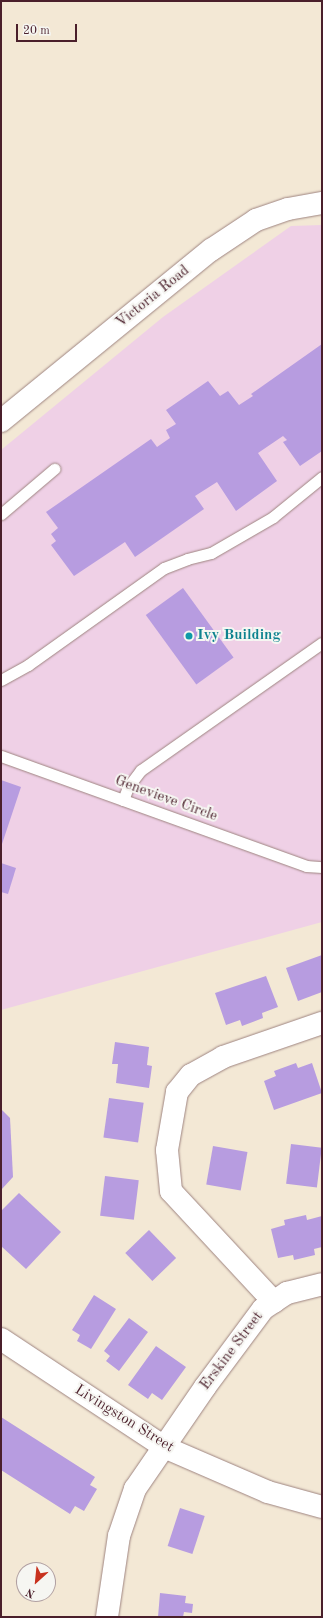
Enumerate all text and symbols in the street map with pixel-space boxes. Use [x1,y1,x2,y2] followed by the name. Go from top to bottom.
[18,16,79,42] scale bar
[23,25,50,37] text: 20 m
[113,262,193,332] street label: Victoria Road
[197,627,281,645] place label: Ivy Building
[184,631,194,641] marker: Ivy Building
[112,772,220,826] street label: Genevieve Circle
[197,1308,267,1394] street label: Erskine Street
[71,1381,177,1457] street label: Livingston Street
[16,1562,56,1602] north arrow
[25,1585,37,1599] text: N

